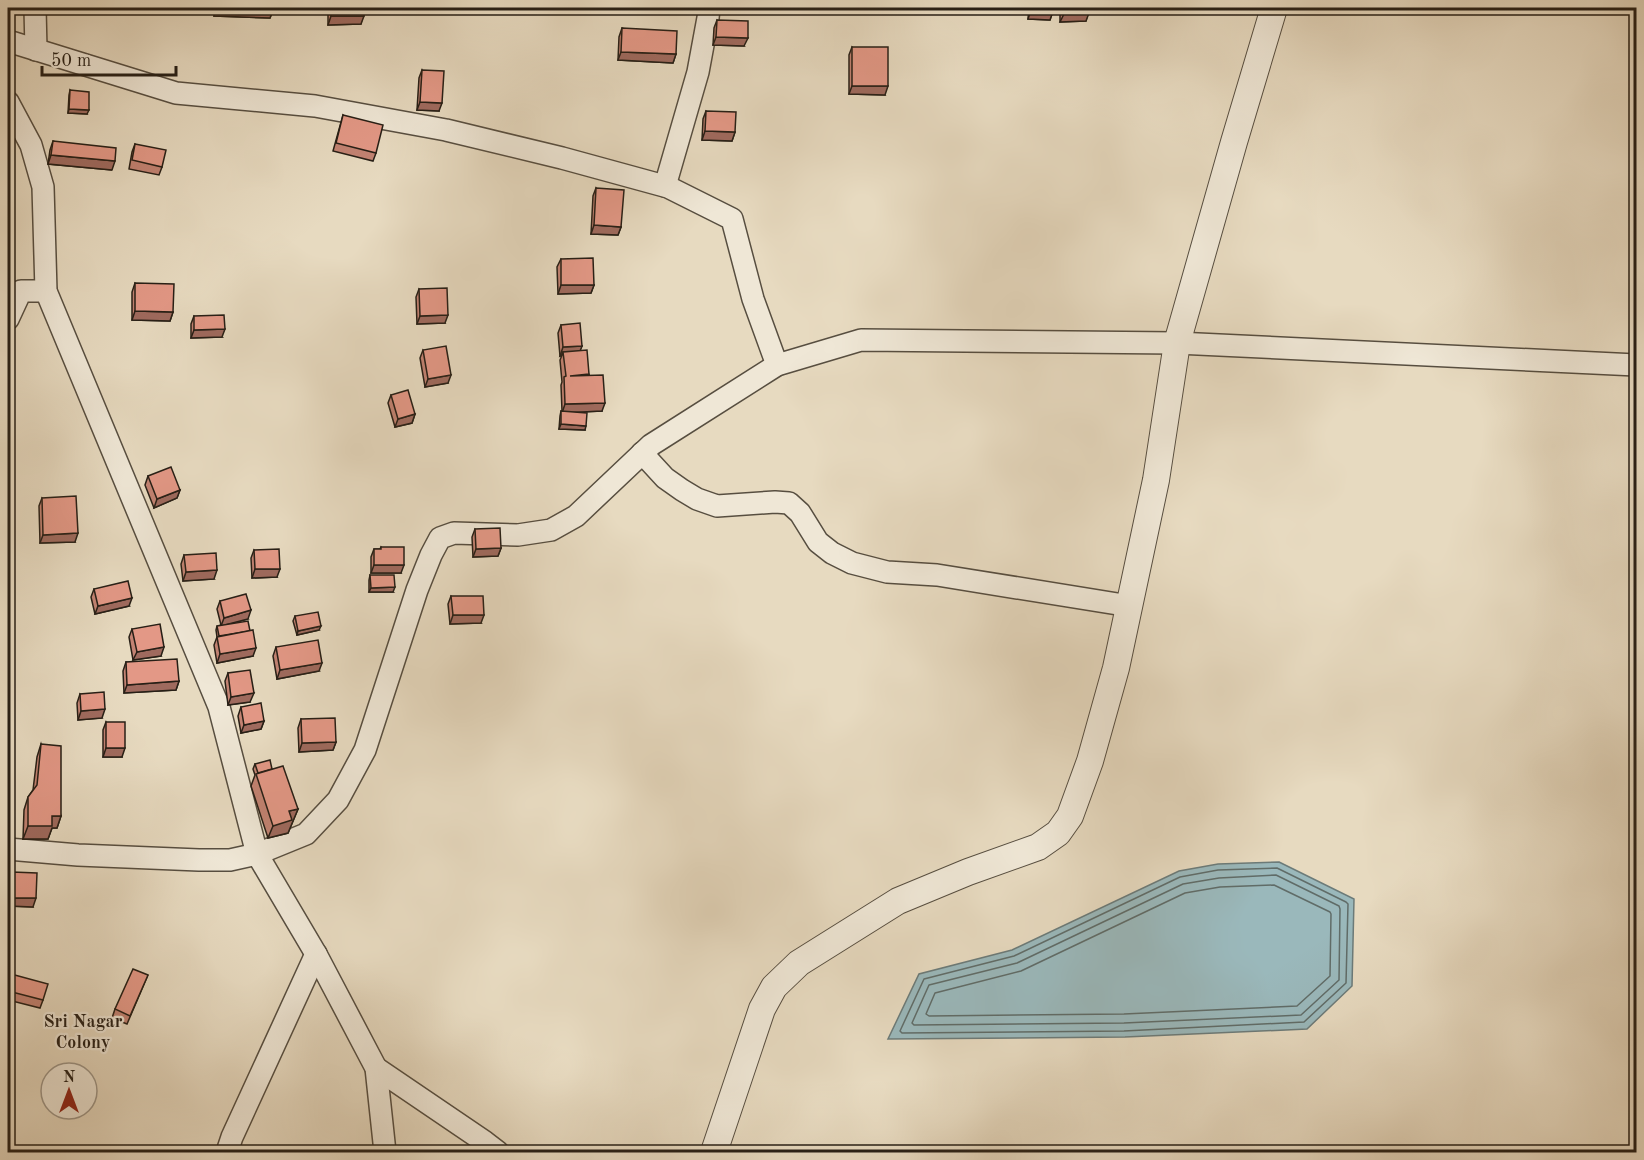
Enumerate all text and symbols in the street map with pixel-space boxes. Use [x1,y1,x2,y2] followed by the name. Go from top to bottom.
[42,39,176,77] scale bar
[51,52,91,70] text: 50 m
[43,1013,123,1052] district label: Sri Nagar Colony
[39,1061,99,1121] north arrow
[63,1070,76,1086] text: N

